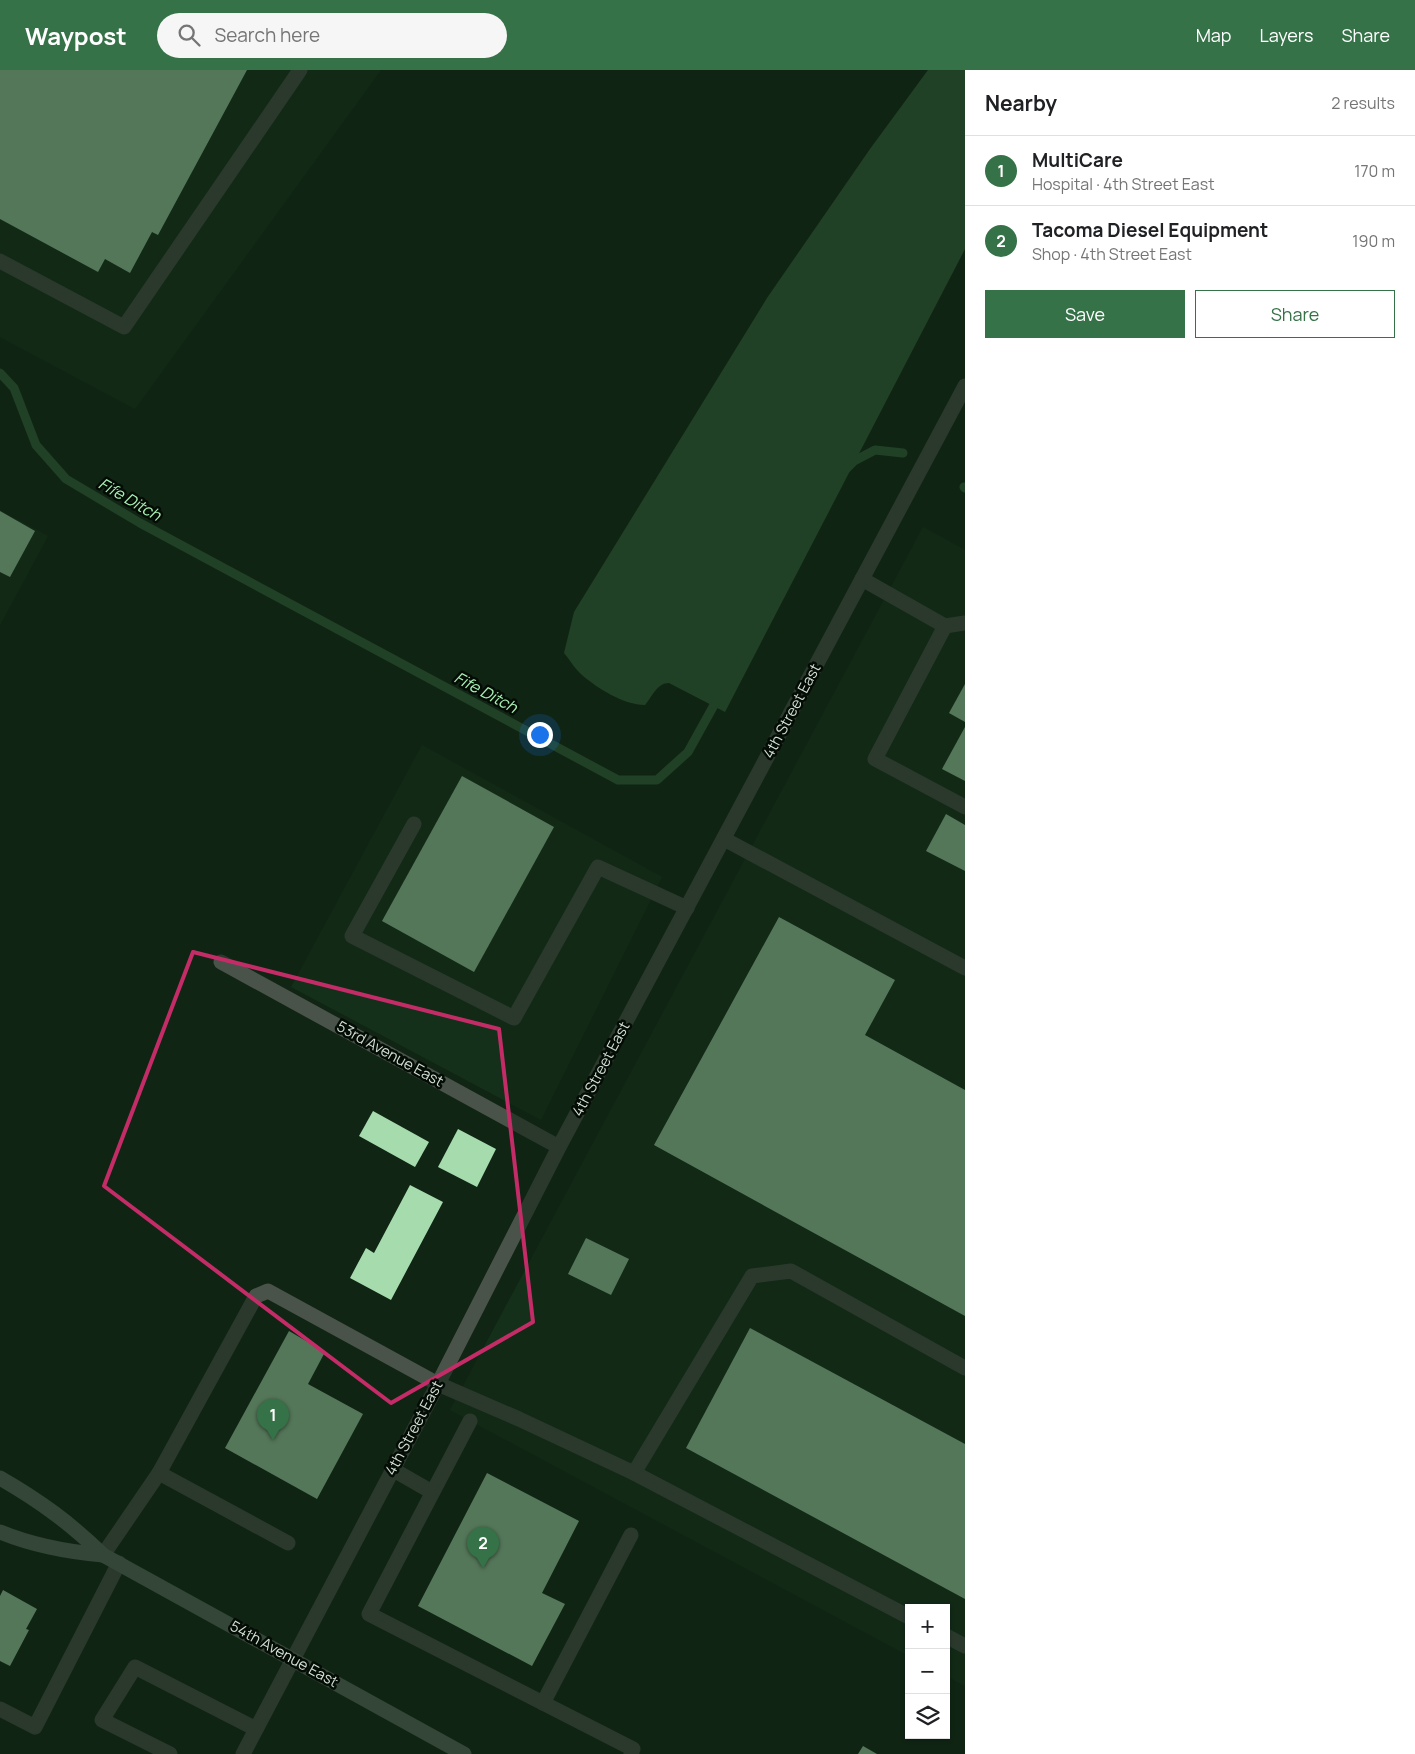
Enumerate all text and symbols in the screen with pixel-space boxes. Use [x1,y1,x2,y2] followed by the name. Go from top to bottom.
[157,13,507,58] search box
[25,19,127,52] text: Waypost
[175,21,203,49] icon: search
[215,22,320,48] text: Search here
[1196,23,1231,47] text: Map
[1259,23,1313,47] text: Layers
[1341,23,1390,47] text: Share
[985,89,1057,117] text: Nearby
[1331,92,1395,114] text: 2 results
[1032,147,1123,173] text: MultiCare
[997,160,1005,182] text: 1
[1354,160,1395,182] text: 170 m
[1032,173,1215,195] text: Hospital · 4th Street East
[1032,217,1268,243] text: Tacoma Diesel Equipment
[996,230,1006,252] text: 2
[1352,230,1395,252] text: 190 m
[1032,243,1192,265] text: Shop · 4th Street East
[985,290,1185,338] button: Save
[1195,290,1395,338] button: Share
[95,472,166,526] water label: Fife Ditch
[758,660,825,762] street label: 4th Street East
[451,666,522,718] water label: Fife Ditch
[527,722,553,748] your location
[333,1015,447,1092] street label: 53rd Avenue East
[567,1018,634,1120] street label: 4th Street East
[380,1377,447,1479] street label: 4th Street East
[257,1399,289,1440] pin: 1
[467,1527,499,1568] pin: 2
[905,1604,950,1739] map controls
[905,1604,950,1649] button: +
[226,1615,342,1692] street label: 54th Avenue East
[905,1649,950,1694] button: −
[905,1694,950,1739] button: layers

